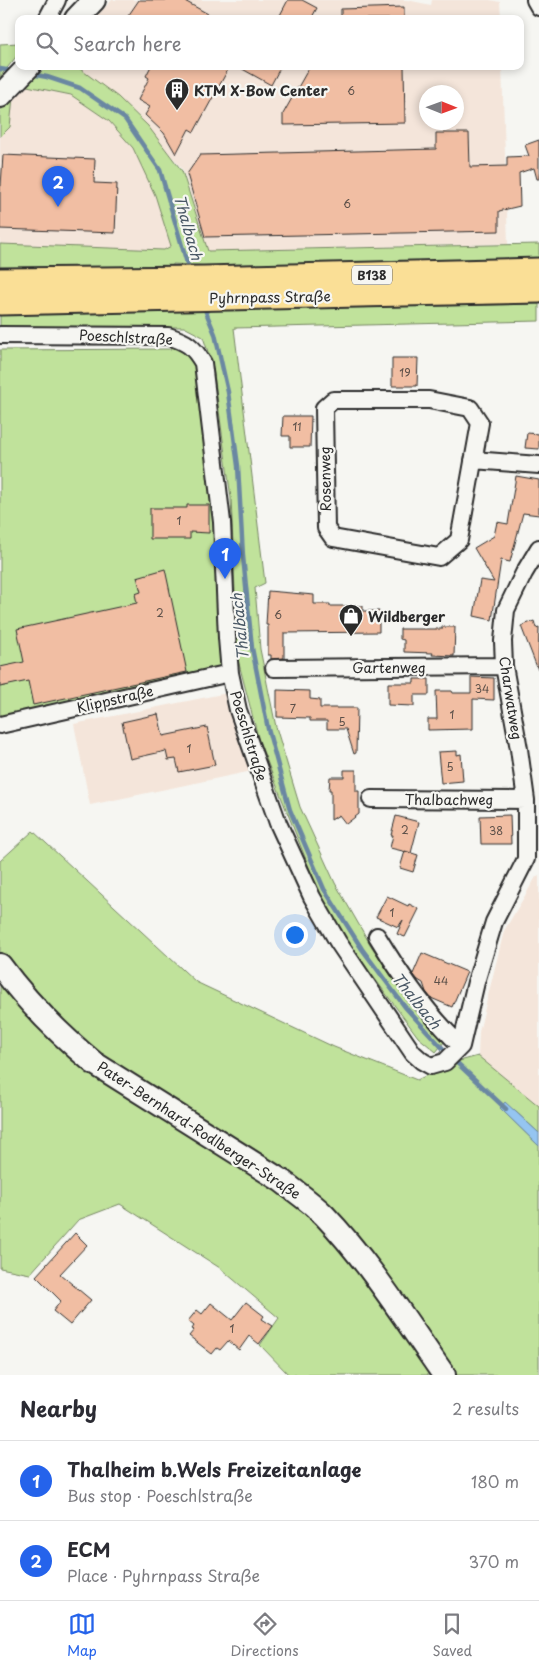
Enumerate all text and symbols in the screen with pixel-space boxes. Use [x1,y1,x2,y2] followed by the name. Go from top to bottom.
[15,15,524,70] search box
[33,29,61,57] icon: search
[73,29,182,57] text: Search here
[164,77,190,111] building icon: KTM X-Bow Center
[194,80,328,101] place label: KTM X-Bow Center
[347,82,355,99] house number: 6
[419,85,464,130] north arrow
[42,166,74,207] pin: 2
[169,191,209,263] water label: Thalbach
[343,195,351,212] house number: 6
[352,266,392,284] road number: B138
[209,285,331,309] street label: Pyhrnpass Straße
[79,324,173,350] street label: Poeschlstraße
[399,364,411,381] house number: 19
[292,418,302,435] house number: 11
[314,446,336,512] street label: Rosenweg
[177,512,182,529] house number: 1
[209,538,241,579] pin: 1
[224,592,254,662] water label: Thalbach
[338,603,364,637] shop icon: Wildberger
[156,604,164,621] house number: 2
[274,606,282,623] house number: 6
[368,606,446,627] place label: Wildberger
[494,655,528,741] street label: Charwatweg
[352,657,426,678] street label: Gartenweg
[75,680,155,718] street label: Klippstraße
[475,680,489,697] house number: 34
[225,688,273,784] street label: Poeschlstraße
[290,700,296,717] house number: 7
[450,706,455,723] house number: 1
[338,713,346,730] house number: 5
[187,740,192,757] house number: 1
[446,758,454,775] house number: 5
[405,789,493,810] street label: Thalbachweg
[401,821,409,838] house number: 2
[489,822,503,839] house number: 38
[390,904,395,921] house number: 1
[282,922,308,948] your location
[387,967,447,1034] water label: Thalbach
[434,972,448,989] house number: 44
[93,1056,305,1204] street label: Pater-Bernhard-Rodlberger-Straße
[230,1320,235,1337] house number: 1
[20,1392,97,1424] text: Nearby
[452,1396,519,1420] text: 2 results
[67,1455,361,1483] text: Thalheim b.Wels Freizeitanlage
[32,1469,40,1493] text: 1
[471,1469,519,1493] text: 180 m
[67,1483,253,1507] text: Bus stop · Poeschlstraße
[67,1535,110,1563] text: ECM
[30,1549,42,1573] text: 2
[469,1549,519,1573] text: 370 m
[67,1563,260,1587] text: Place · Pyhrnpass Straße
[67,1610,97,1661] tab: Map
[231,1610,299,1661] tab: Directions
[432,1610,472,1661] tab: Saved

